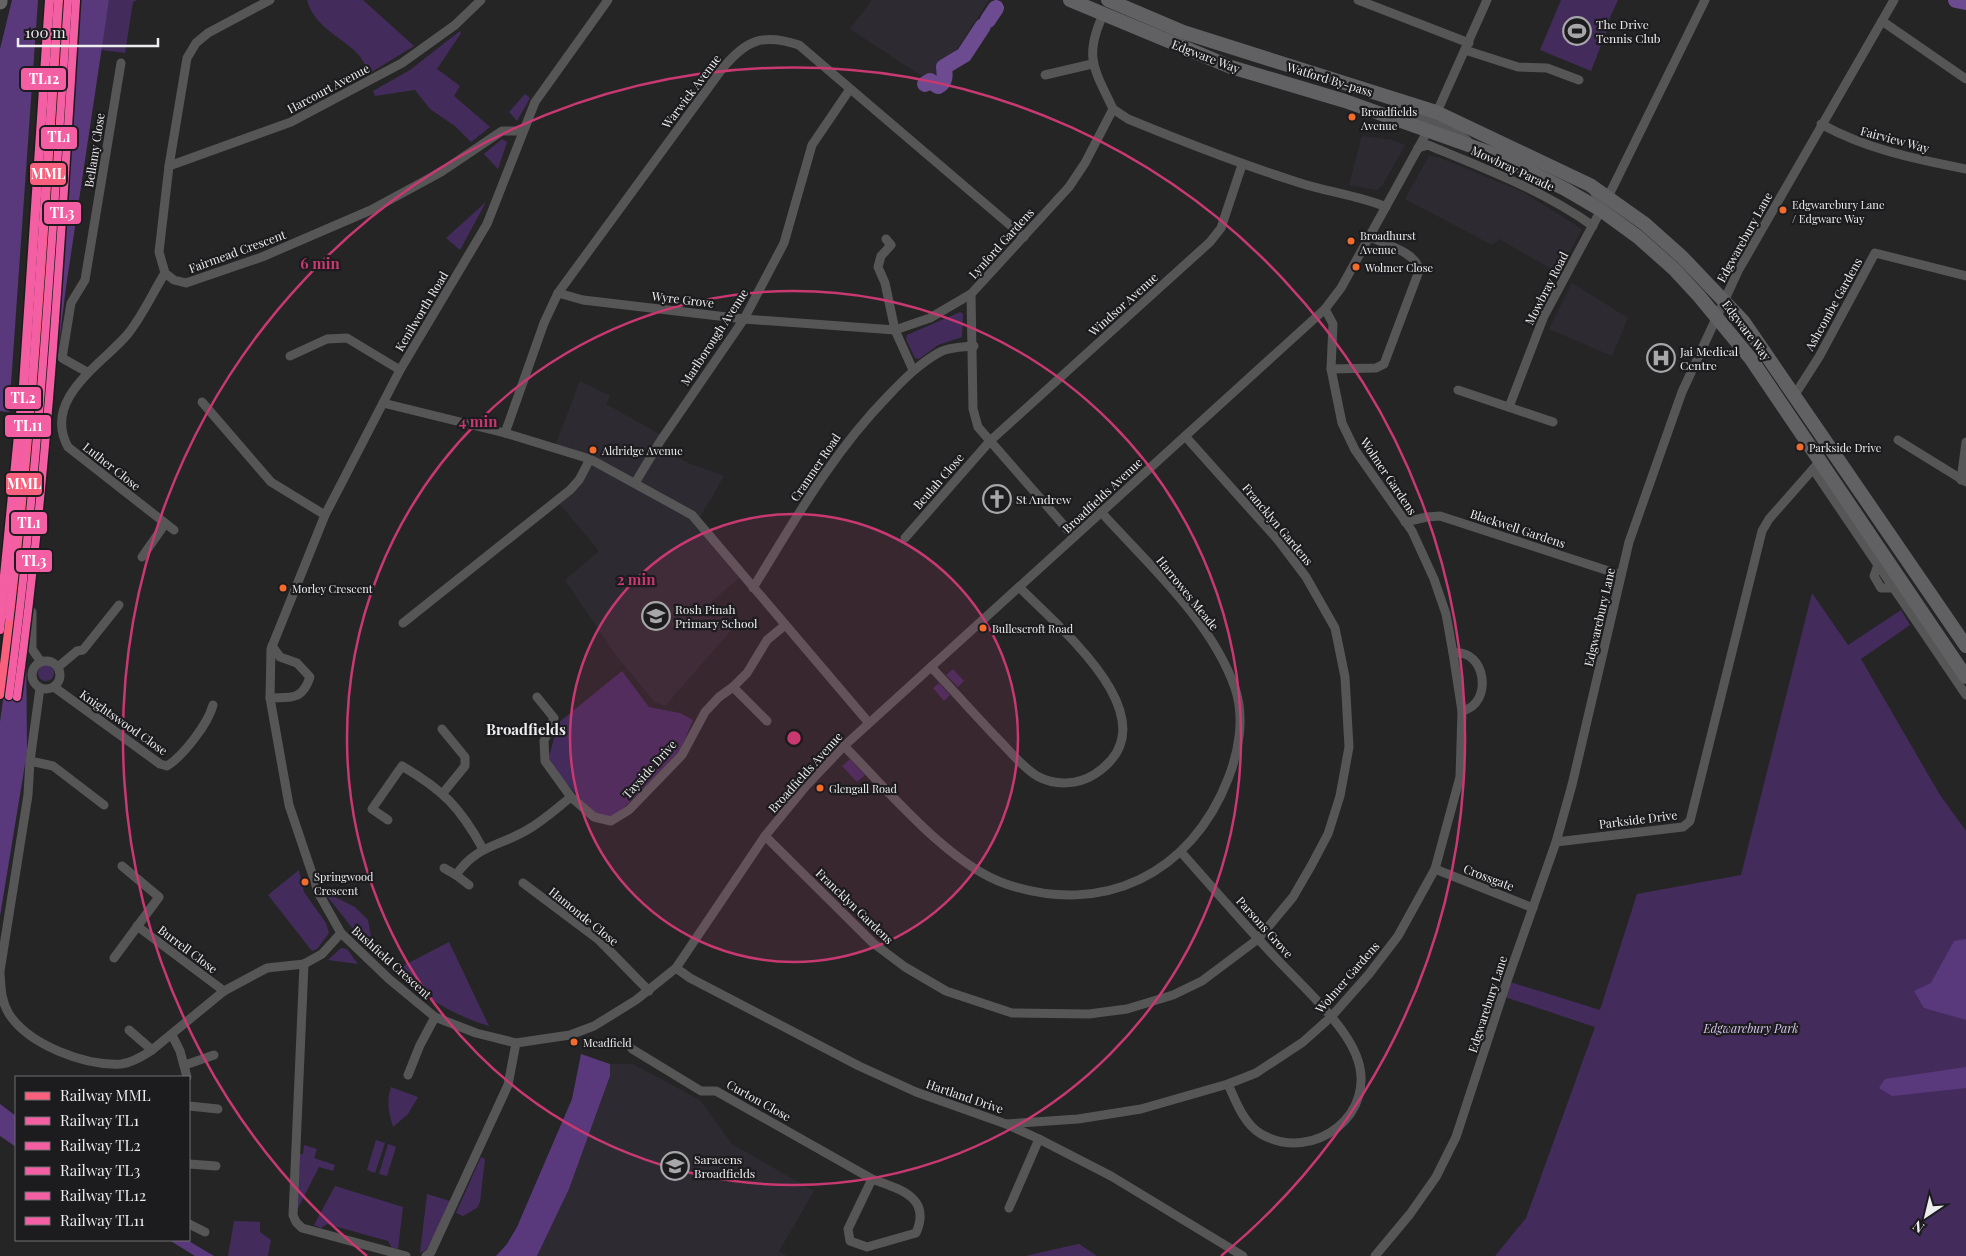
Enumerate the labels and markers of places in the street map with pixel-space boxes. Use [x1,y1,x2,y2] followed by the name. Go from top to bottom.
[1562,16,1592,46] sports icon: The Drive Tennis Club
[1596,16,1661,46] place label: The Drive Tennis Club
[1360,104,1417,133] place label: Broadfields Avenue
[1347,112,1357,122] marker: Broadfields Avenue
[1792,197,1885,226] place label: Edgwarebury Lane / Edgware Way
[1778,205,1788,215] marker: Edgwarebury Lane / Edgware Way
[1359,228,1416,257] place label: Broadhurst Avenue
[1346,236,1356,246] marker: Broadhurst Avenue
[1364,260,1434,275] place label: Wolmer Close
[1351,262,1361,272] marker: Wolmer Close
[1646,343,1676,373] hospital icon: Jai Medical Centre
[1679,343,1739,373] place label: Jai Medical Centre
[1809,440,1882,455] place label: Parkside Drive
[1795,442,1805,452] marker: Parkside Drive
[601,443,683,458] place label: Aldridge Avenue
[588,445,598,455] marker: Aldridge Avenue
[982,484,1012,514] church icon: St Andrew
[1016,491,1072,507] place label: St Andrew
[292,581,373,596] place label: Morley Crescent
[278,583,288,593] marker: Morley Crescent
[641,601,671,631] school or university icon: Rosh Pinah Primary School
[675,601,758,631] place label: Rosh Pinah Primary School
[992,621,1074,636] place label: Bullescroft Road
[978,623,988,633] marker: Bullescroft Road
[785,729,803,747] centre of rings
[829,781,898,796] place label: Glengall Road
[815,783,825,793] marker: Glengall Road
[314,869,374,898] place label: Springwood Crescent
[300,877,310,887] marker: Springwood Crescent
[583,1035,632,1050] place label: Meadfield
[569,1037,579,1047] marker: Meadfield
[660,1151,690,1181] school or university icon: Saracens Broadfields
[694,1151,755,1181] place label: Saracens Broadfields

